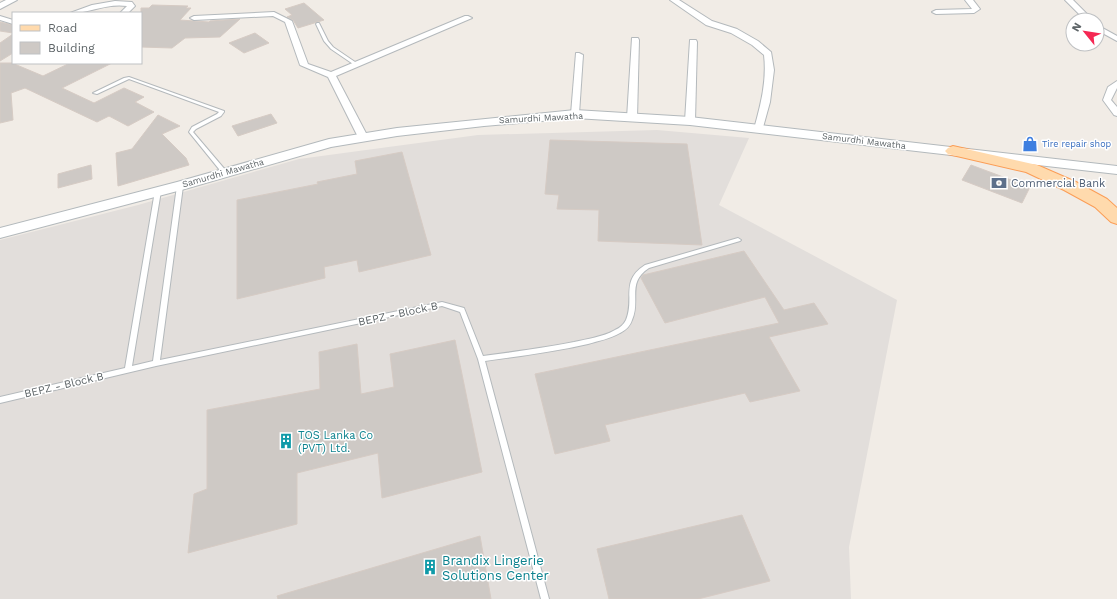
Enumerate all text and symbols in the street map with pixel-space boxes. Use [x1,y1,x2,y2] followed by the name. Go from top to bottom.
[12,12,142,64] legend
[1065,12,1105,52] north arrow
[1069,20,1084,34] text: N
[48,21,77,35] text: Road
[48,41,95,55] text: Building
[499,111,583,125] street label: Samurdhi Mawatha
[821,131,907,151] street label: Samurdhi Mawatha
[1021,135,1039,153] shop icon: Tire repair shop
[1042,139,1112,149] place label: Tire repair shop
[181,157,265,189] street label: Samurdhi Mawatha
[990,174,1008,192] bank icon: Commercial Bank
[1011,177,1105,190] place label: Commercial Bank
[357,299,439,329] street label: BEPZ - Block B
[23,370,105,400] street label: BEPZ - Block B
[298,429,373,455] place label: TOS Lanka Co (PVT) Ltd.
[277,432,295,450] building icon: TOS Lanka Co (PVT) Ltd.
[442,553,549,583] place label: Brandix Lingerie Solutions Center
[421,558,439,576] building icon: Brandix Lingerie Solutions Center

